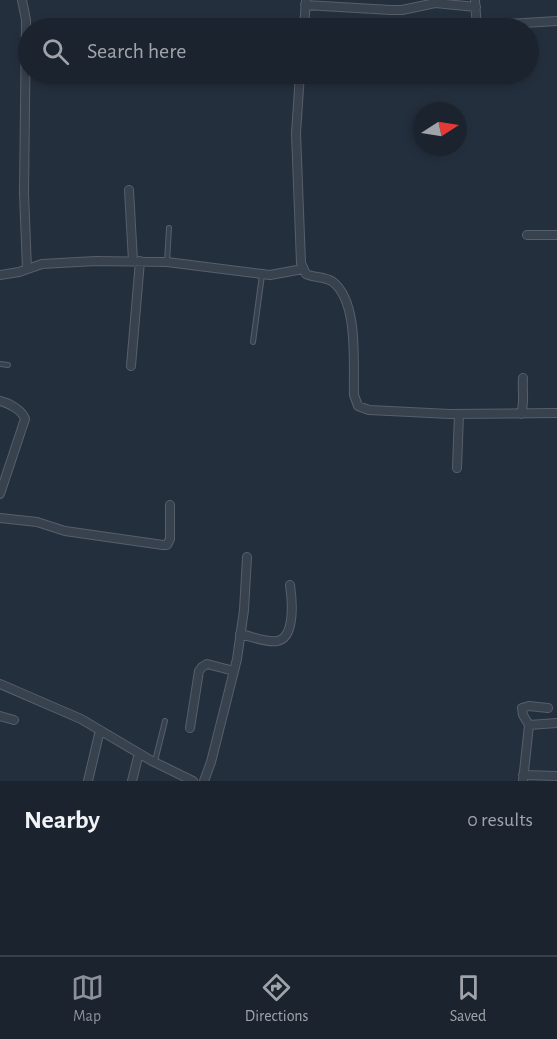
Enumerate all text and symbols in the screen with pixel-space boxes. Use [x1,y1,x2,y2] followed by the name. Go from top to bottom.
[18,18,539,84] search box
[39,35,72,68] icon: search
[87,40,186,62] text: Search here
[413,102,467,156] north arrow
[24,807,100,833] text: Nearby
[467,810,533,830] text: 0 results
[71,971,104,1026] tab: Map
[245,971,309,1026] tab: Directions
[450,971,486,1026] tab: Saved

